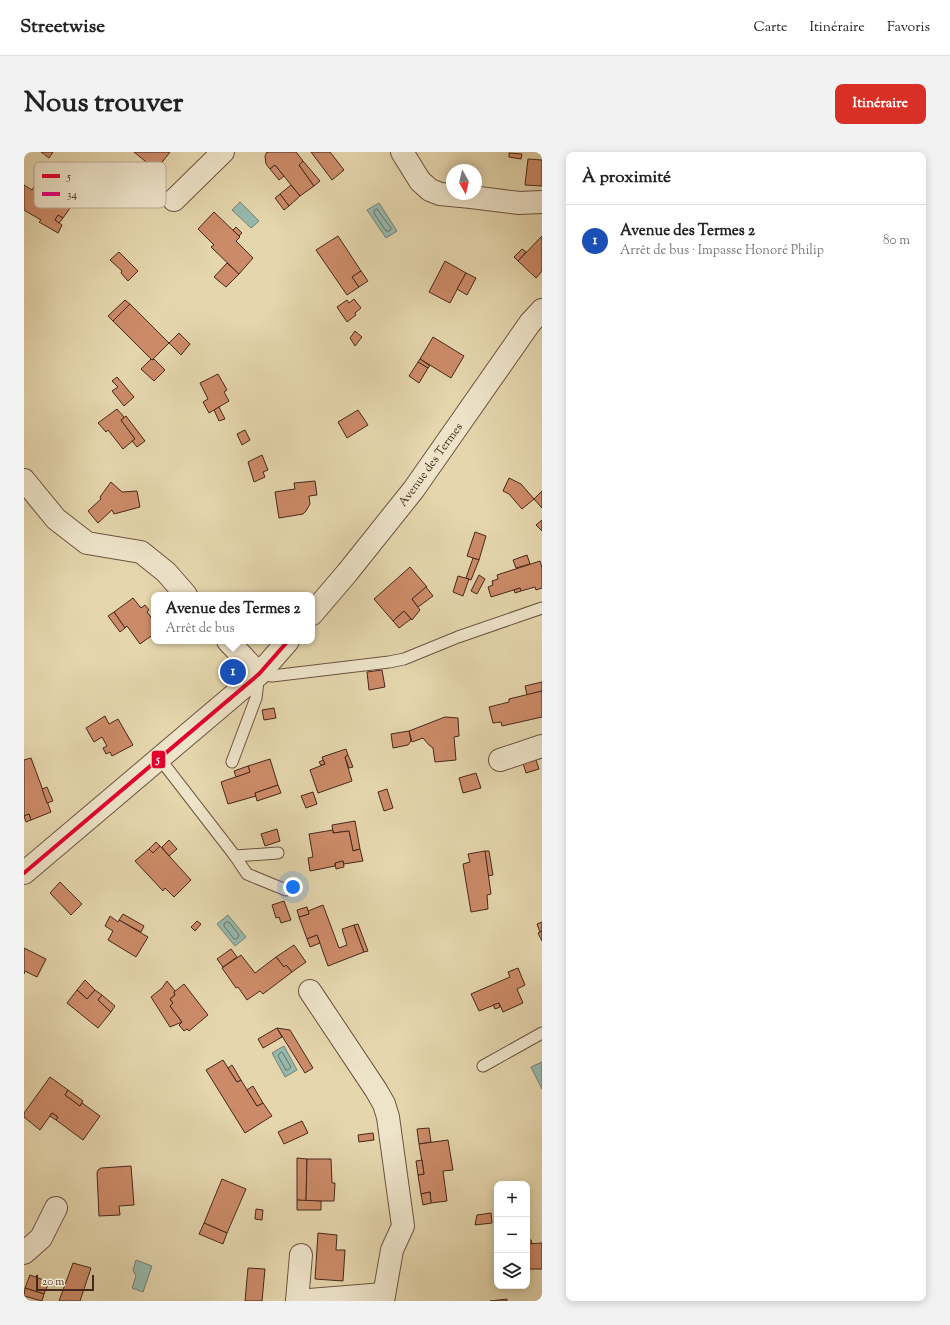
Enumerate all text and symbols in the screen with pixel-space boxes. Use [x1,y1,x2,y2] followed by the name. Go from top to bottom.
[20,14,105,41] text: Streetwise
[754,18,787,38] text: Carte
[809,18,865,38] text: Itinéraire
[887,18,930,38] text: Favoris
[24,84,183,124] text: Nous trouver
[835,84,926,124] button: Itinéraire
[34,162,166,208] legend
[446,164,482,200] north arrow
[582,166,671,190] text: À proximité
[66,169,71,185] text: 5
[67,187,77,203] text: 34
[620,221,755,242] text: Avenue des Termes 2
[593,232,597,250] text: 1
[883,232,910,250] text: 80 m
[620,242,824,260] text: Arrêt de bus · Impasse Honoré Philip
[394,419,468,511] street label: Avenue des Termes
[151,592,315,644] popup
[166,599,300,620] text: Avenue des Termes 2
[166,620,235,638] text: Arrêt de bus
[220,657,246,687] pin: 1
[151,750,166,769] line badge: 5
[155,752,160,768] text: 5
[283,877,303,897] your location
[494,1181,530,1289] map controls
[494,1181,530,1217] button: +
[494,1217,530,1253] button: −
[494,1253,530,1289] button: layers
[36,1273,94,1292] scale bar
[42,1274,64,1290] text: 20 m

